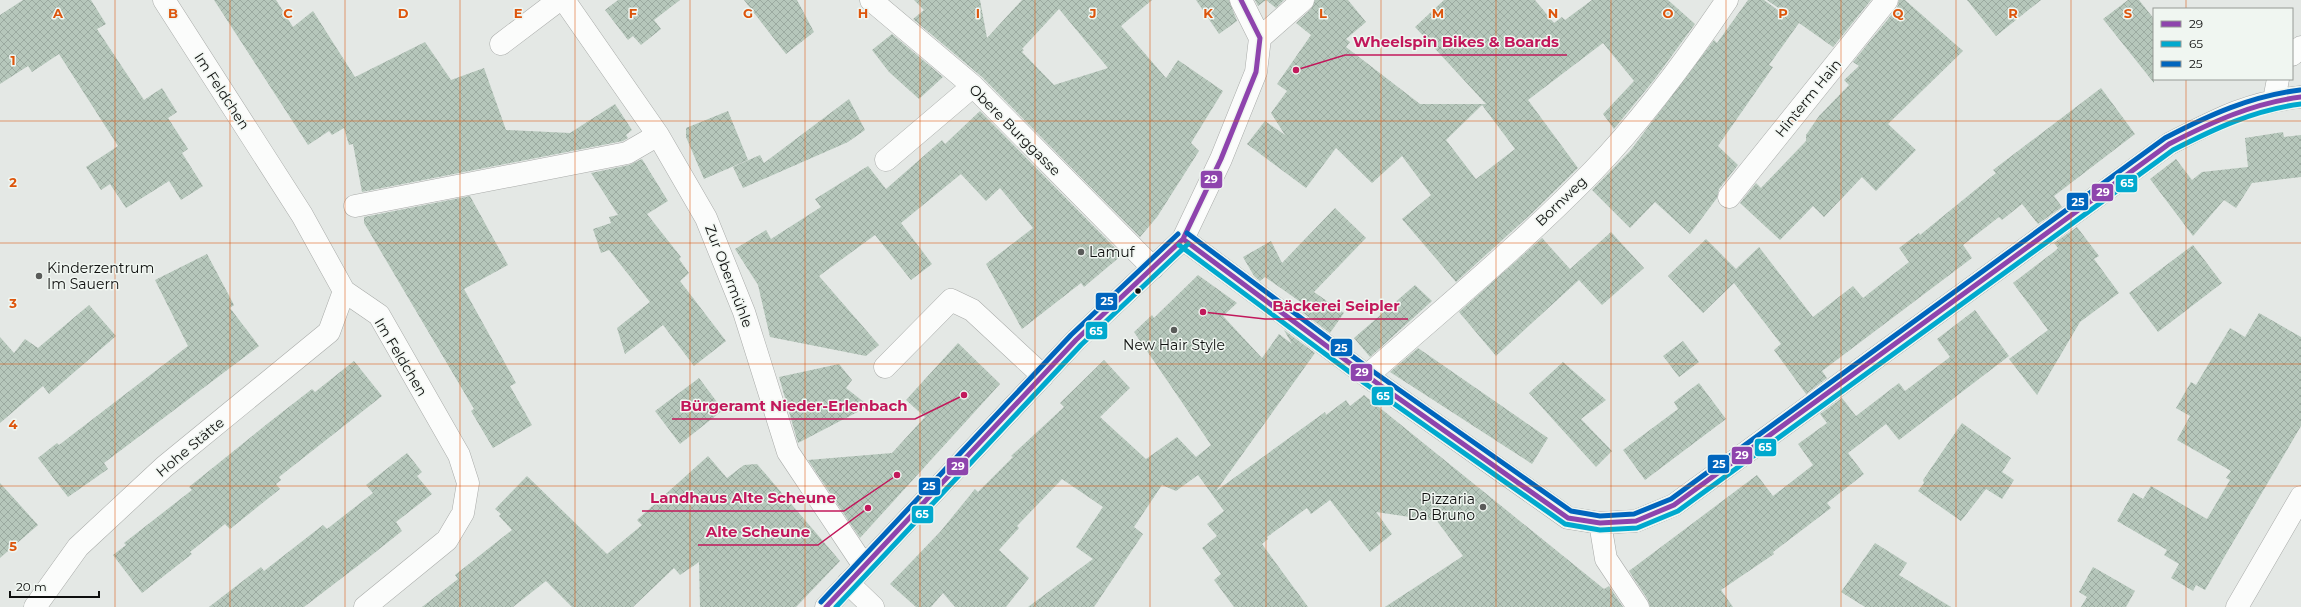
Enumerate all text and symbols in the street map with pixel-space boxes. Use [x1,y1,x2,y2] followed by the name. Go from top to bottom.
[52,5,64,21] text: A
[168,5,178,21] text: B
[283,5,293,21] text: C
[398,5,409,21] text: D
[514,5,523,21] text: E
[629,5,637,21] text: F
[743,5,753,21] text: G
[858,5,868,21] text: H
[976,5,980,21] text: I
[1088,5,1097,21] text: J
[1203,5,1213,21] text: K
[1319,5,1327,21] text: L
[1432,5,1444,21] text: M
[1548,5,1558,21] text: N
[1663,5,1674,21] text: O
[1778,5,1788,21] text: P
[1893,5,1904,21] text: Q
[2008,5,2018,21] text: R
[2124,5,2132,21] text: S
[2153,8,2293,80] legend
[2189,16,2203,31] text: 29
[1345,28,1567,55] callout: Wheelspin Bikes & Boards
[1353,32,1559,51] text: Wheelspin Bikes & Boards
[2189,36,2203,51] text: 65
[190,49,254,133] street label: Im Feldchen
[10,52,16,68] text: 1
[1771,55,1845,141] street label: Hinterm Hain
[2189,56,2203,71] text: 25
[965,80,1065,180] street label: Obere Burggasse
[1200,170,1223,189] line badge: 29
[1204,172,1218,186] text: 29
[1532,172,1590,230] street label: Bornweg
[9,174,17,190] text: 2
[2115,174,2138,193] line badge: 65
[2120,176,2134,190] text: 65
[2091,183,2114,202] line badge: 29
[2096,185,2110,199] text: 29
[2066,192,2089,211] line badge: 25
[2071,195,2085,209] text: 25
[701,222,757,330] street label: Zur Obermühle
[1089,243,1136,261] place label: Lamuf
[1076,247,1086,257] marker: Lamuf
[47,259,154,293] place label: Kinderzentrum Im Sauern
[34,271,44,281] marker: Kinderzentrum Im Sauern
[1133,286,1143,296] unlabelled marker
[1095,292,1118,311] line badge: 25
[1265,292,1408,319] callout: Bäckerei Seipler
[1100,294,1114,308] text: 25
[8,295,17,311] text: 3
[1272,296,1400,315] text: Bäckerei Seipler
[371,315,431,399] street label: Im Feldchen
[1085,321,1108,340] line badge: 65
[1089,324,1103,338] text: 65
[1169,325,1179,335] marker: New Hair Style
[1123,336,1225,354] place label: New Hair Style
[1330,338,1353,357] line badge: 25
[1334,341,1348,355] text: 25
[1350,363,1373,382] line badge: 29
[1355,365,1369,379] text: 29
[1371,386,1394,406] line badge: 65
[1376,389,1390,403] text: 65
[672,392,915,419] callout: Bürgeramt Nieder-Erlenbach
[680,396,908,415] text: Bürgeramt Nieder-Erlenbach
[152,413,228,481] street label: Hohe Stätte
[9,416,18,432] text: 4
[1754,438,1777,457] line badge: 65
[1758,440,1772,454] text: 65
[1731,446,1753,465] line badge: 29
[1735,448,1749,462] text: 29
[1707,454,1730,474] line badge: 25
[946,457,969,476] line badge: 29
[1712,457,1726,471] text: 25
[951,459,965,473] text: 29
[918,477,941,496] line badge: 25
[922,479,936,493] text: 25
[642,484,844,511] callout: Landhaus Alte Scheune
[650,488,836,507] text: Landhaus Alte Scheune
[1408,490,1475,524] place label: Pizzaria Da Bruno
[1478,502,1488,512] marker: Pizzaria Da Bruno
[911,505,934,524] line badge: 65
[915,507,929,521] text: 65
[698,518,818,545] callout: Alte Scheune
[705,522,810,541] text: Alte Scheune
[9,538,17,554] text: 5
[10,573,99,599] scale bar
[16,579,47,594] text: 20 m

